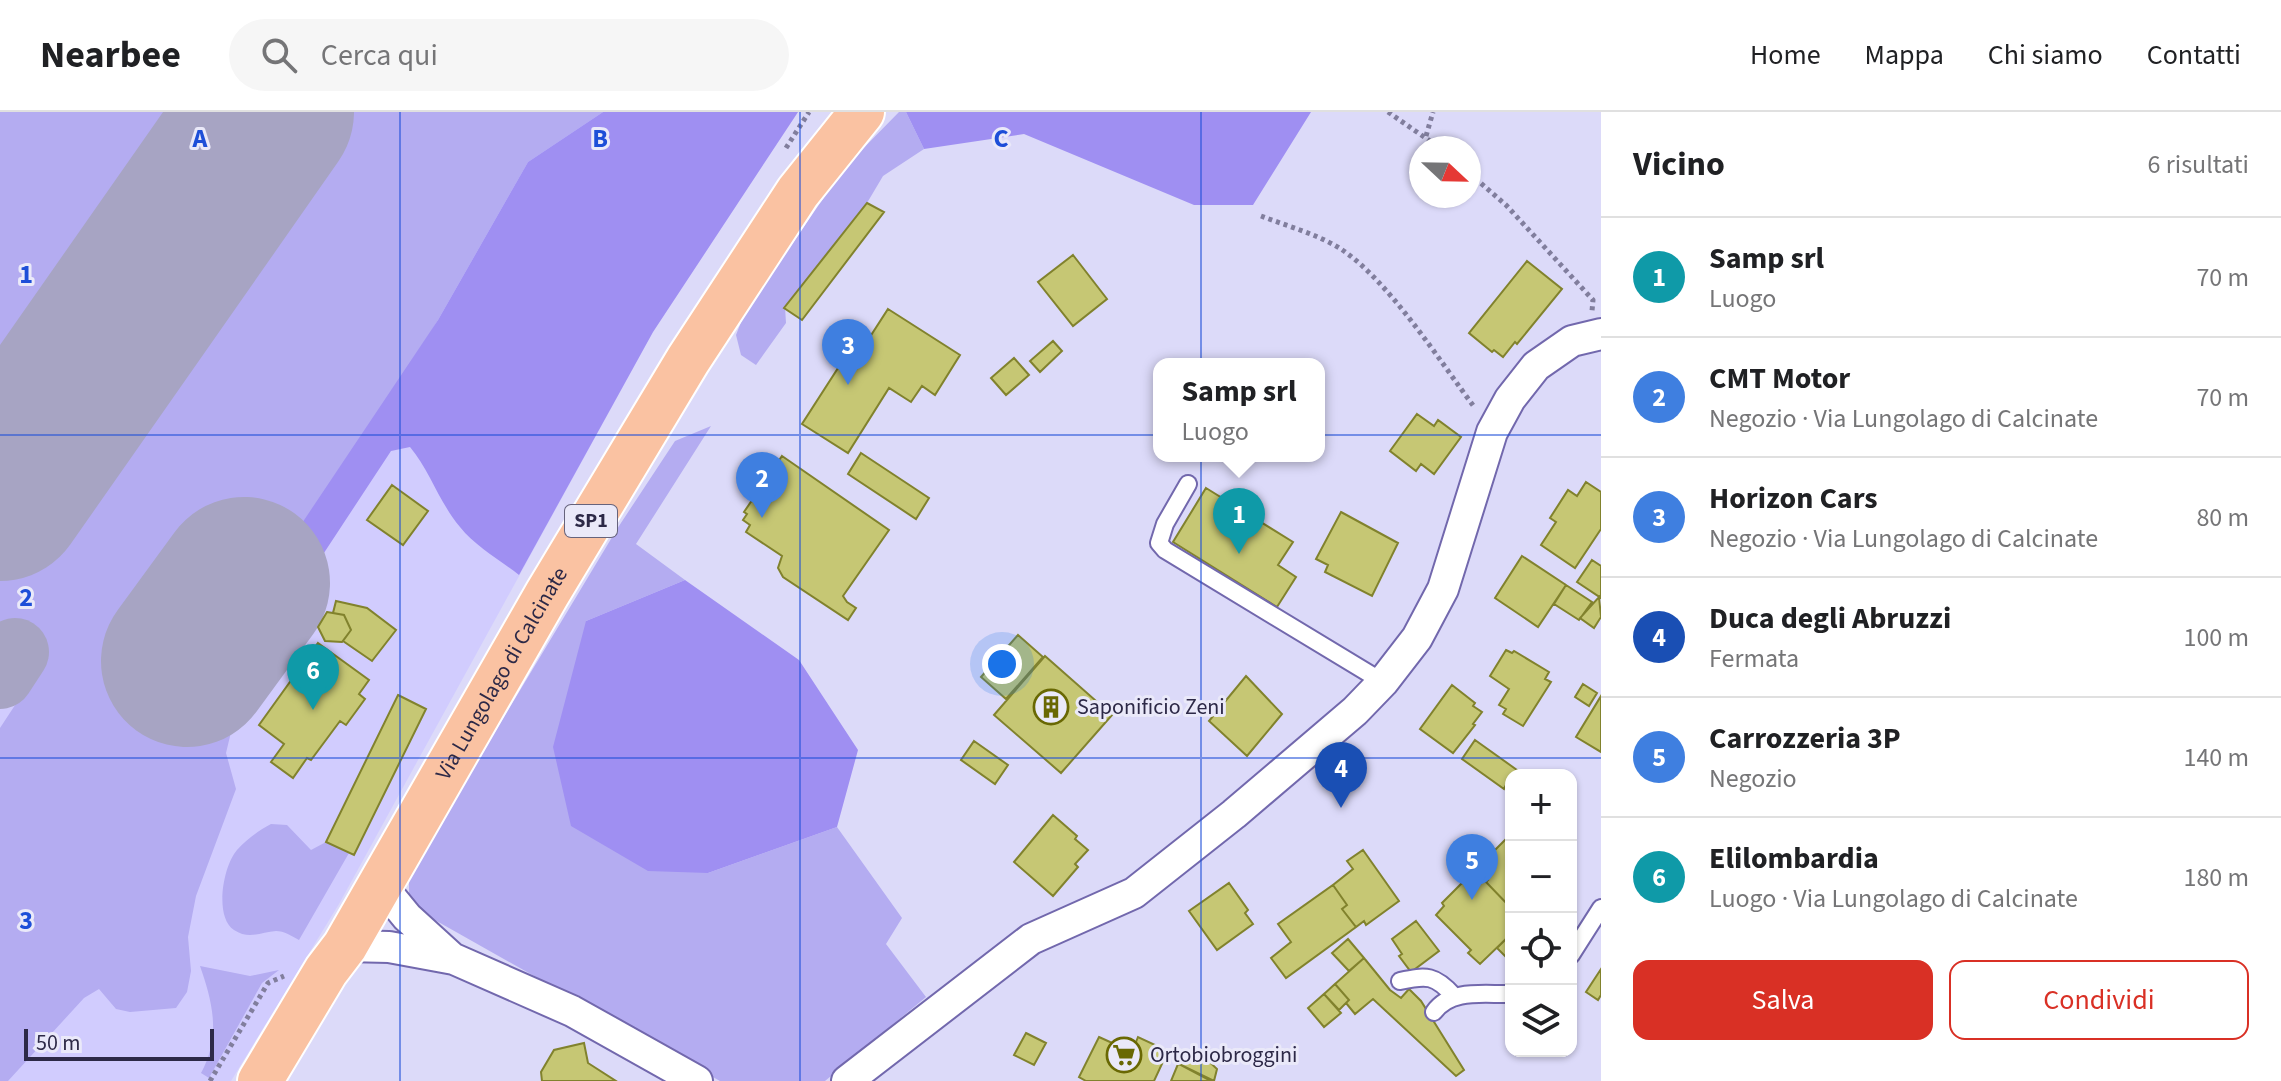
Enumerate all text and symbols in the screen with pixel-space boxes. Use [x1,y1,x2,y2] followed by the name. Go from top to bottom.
[229,19,789,91] search box
[40,28,181,82] text: Nearbee
[257,33,301,77] icon: search
[321,34,438,77] text: Cerca qui
[1750,35,1821,75] text: Home
[1865,35,1944,75] text: Mappa
[1988,35,2103,75] text: Chi siamo
[2147,35,2241,75] text: Contatti
[192,120,209,157] text: A
[592,120,608,157] text: B
[993,120,1009,157] text: C
[1409,136,1481,208] north arrow
[1633,140,1725,189] text: Vicino
[2148,146,2249,183] text: 6 risultati
[1709,237,1824,280] text: Samp srl
[19,256,33,293] text: 1
[1652,259,1666,296] text: 1
[2196,259,2249,296] text: 70 m
[1709,280,1776,317] text: Luogo
[822,319,874,385] pin: 3
[1709,357,1850,400] text: CMT Motor
[1153,358,1325,462] popup
[1181,370,1297,413] text: Samp srl
[1652,379,1666,416] text: 2
[2196,379,2249,416] text: 70 m
[1709,400,2098,437] text: Negozio · Via Lungolago di Calcinate
[1181,413,1249,450] text: Luogo
[736,452,788,518] pin: 2
[1709,477,1878,520] text: Horizon Cars
[1213,488,1265,554] pin: 1
[1652,499,1666,536] text: 3
[2196,499,2249,536] text: 80 m
[565,505,617,537] road number: SP1
[1709,520,2098,557] text: Negozio · Via Lungolago di Calcinate
[428,561,576,786] street label: Via Lungolago di Calcinate
[19,579,33,616] text: 2
[1709,597,1951,640] text: Duca degli Abruzzi
[1652,619,1666,656] text: 4
[2183,619,2249,656] text: 100 m
[1709,640,1799,677] text: Fermata
[287,644,339,710] pin: 6
[982,644,1022,684] your location
[1032,688,1070,726] building icon: Saponificio Zeni
[1077,691,1225,723] place label: Saponificio Zeni
[1709,717,1901,760] text: Carrozzeria 3P
[1652,739,1666,776] text: 5
[2183,739,2249,776] text: 140 m
[1315,742,1367,808] pin: 4
[1709,760,1797,797] text: Negozio
[1505,769,1577,1057] map controls
[1505,769,1577,841] button: +
[1446,834,1498,900] pin: 5
[1709,837,1879,880] text: Elilombardia
[1505,841,1577,913] button: −
[1652,859,1666,896] text: 6
[2183,859,2249,896] text: 180 m
[1709,880,2078,917] text: Luogo · Via Lungolago di Calcinate
[19,902,33,939] text: 3
[1505,913,1577,985] button: locate
[1633,960,1933,1040] button: Salva
[1949,960,2249,1040] button: Condividi
[1505,985,1577,1057] button: layers
[24,1025,214,1061] scale bar
[36,1027,81,1059] text: 50 m
[1105,1036,1143,1074] supermarket icon: Ortobiobroggini
[1150,1039,1297,1071] place label: Ortobiobroggini

